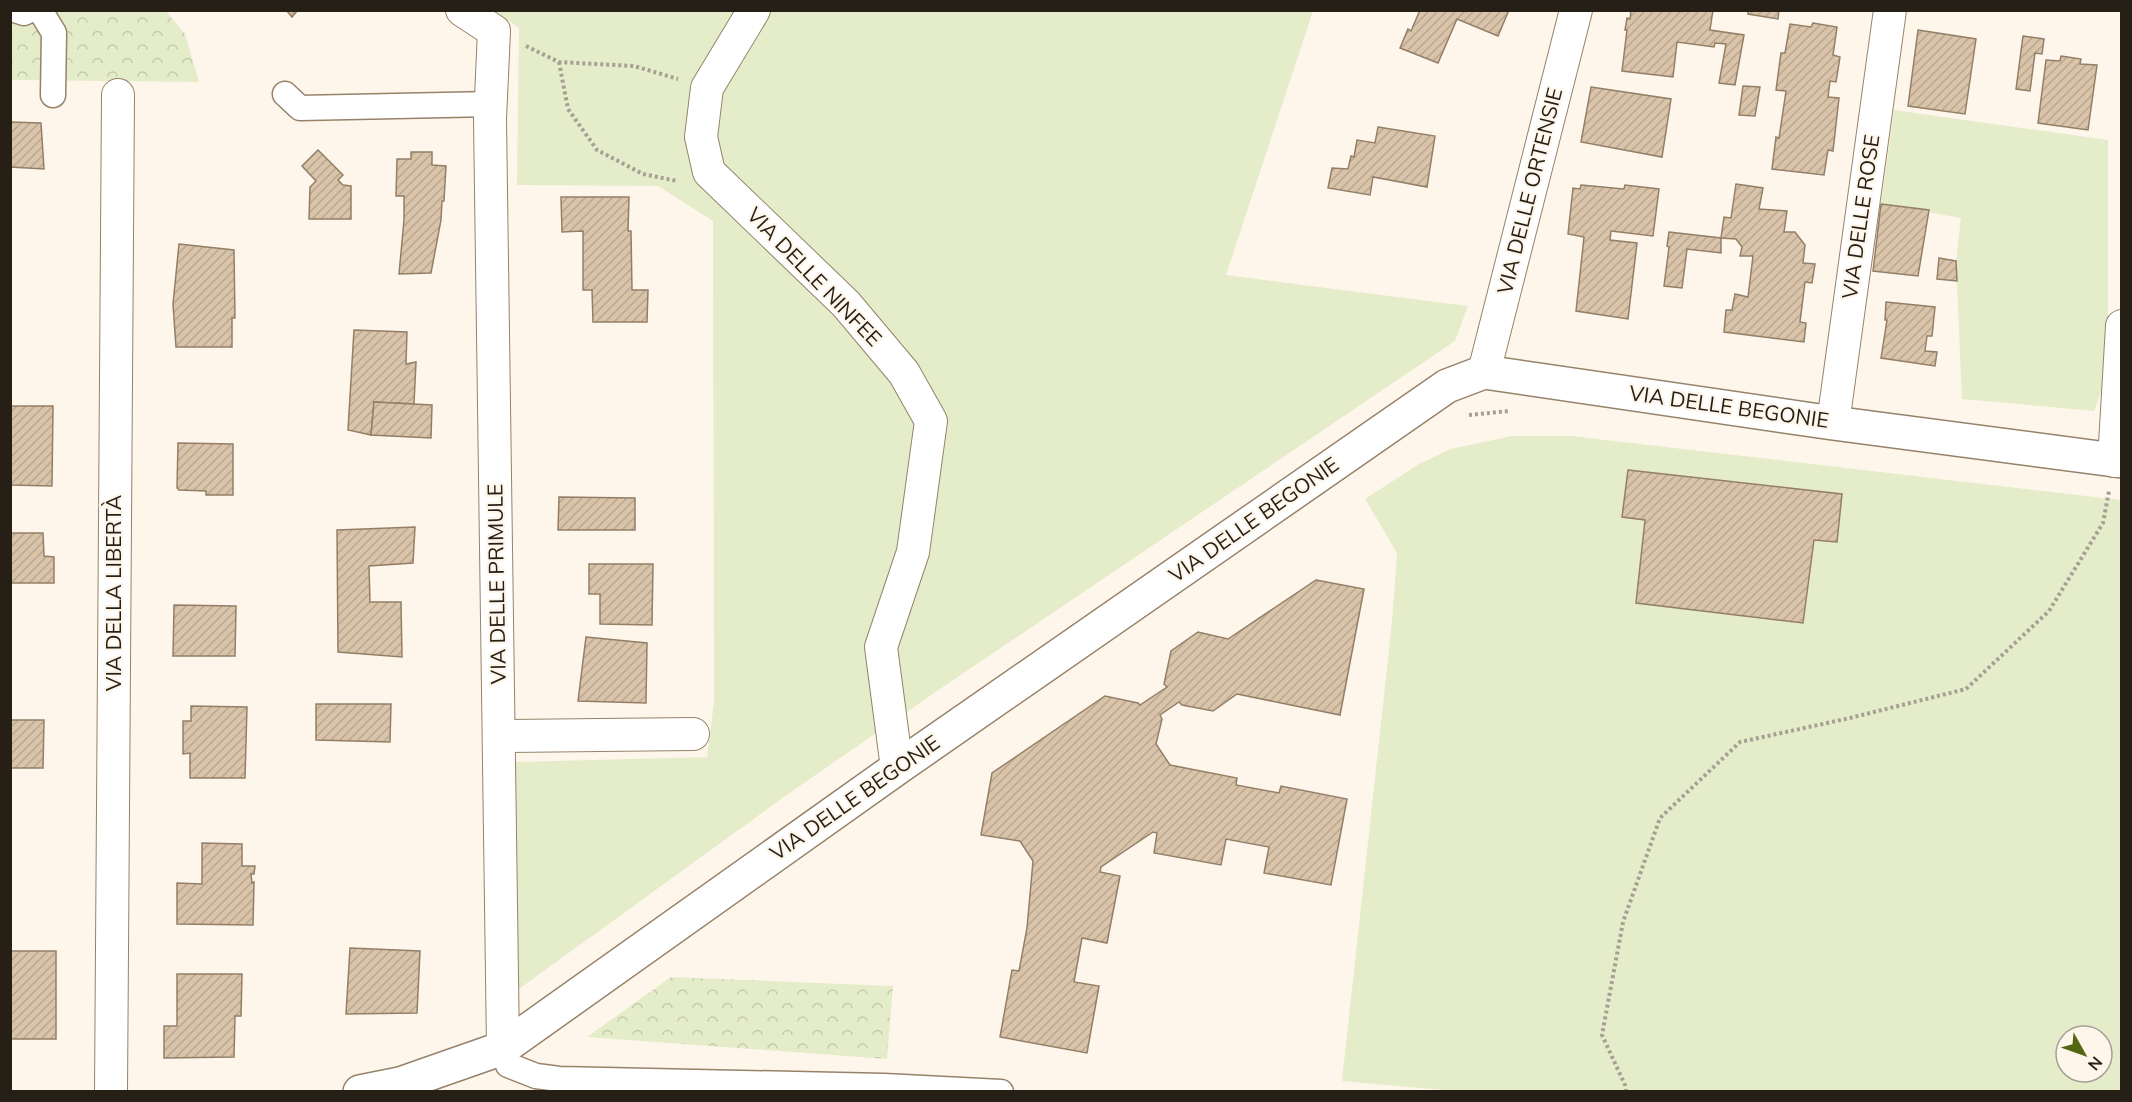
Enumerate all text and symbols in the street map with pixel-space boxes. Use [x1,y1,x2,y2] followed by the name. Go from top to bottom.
[1491,85,1567,297] street label: VIA DELLE ORTENSIE
[1836,133,1884,301] street label: VIA DELLE ROSE
[742,201,888,351] street label: VIA DELLE NINFEE
[1628,379,1831,433] street label: VIA DELLE BEGONIE
[1163,451,1343,588] street label: VIA DELLE BEGONIE
[481,484,511,685] street label: VIA DELLE PRIMULE
[100,494,126,691] street label: VIA DELLA LIBERTÀ
[764,729,944,866] street label: VIA DELLE BEGONIE
[2054,1024,2114,1084] north arrow
[2084,1053,2107,1075] text: N

